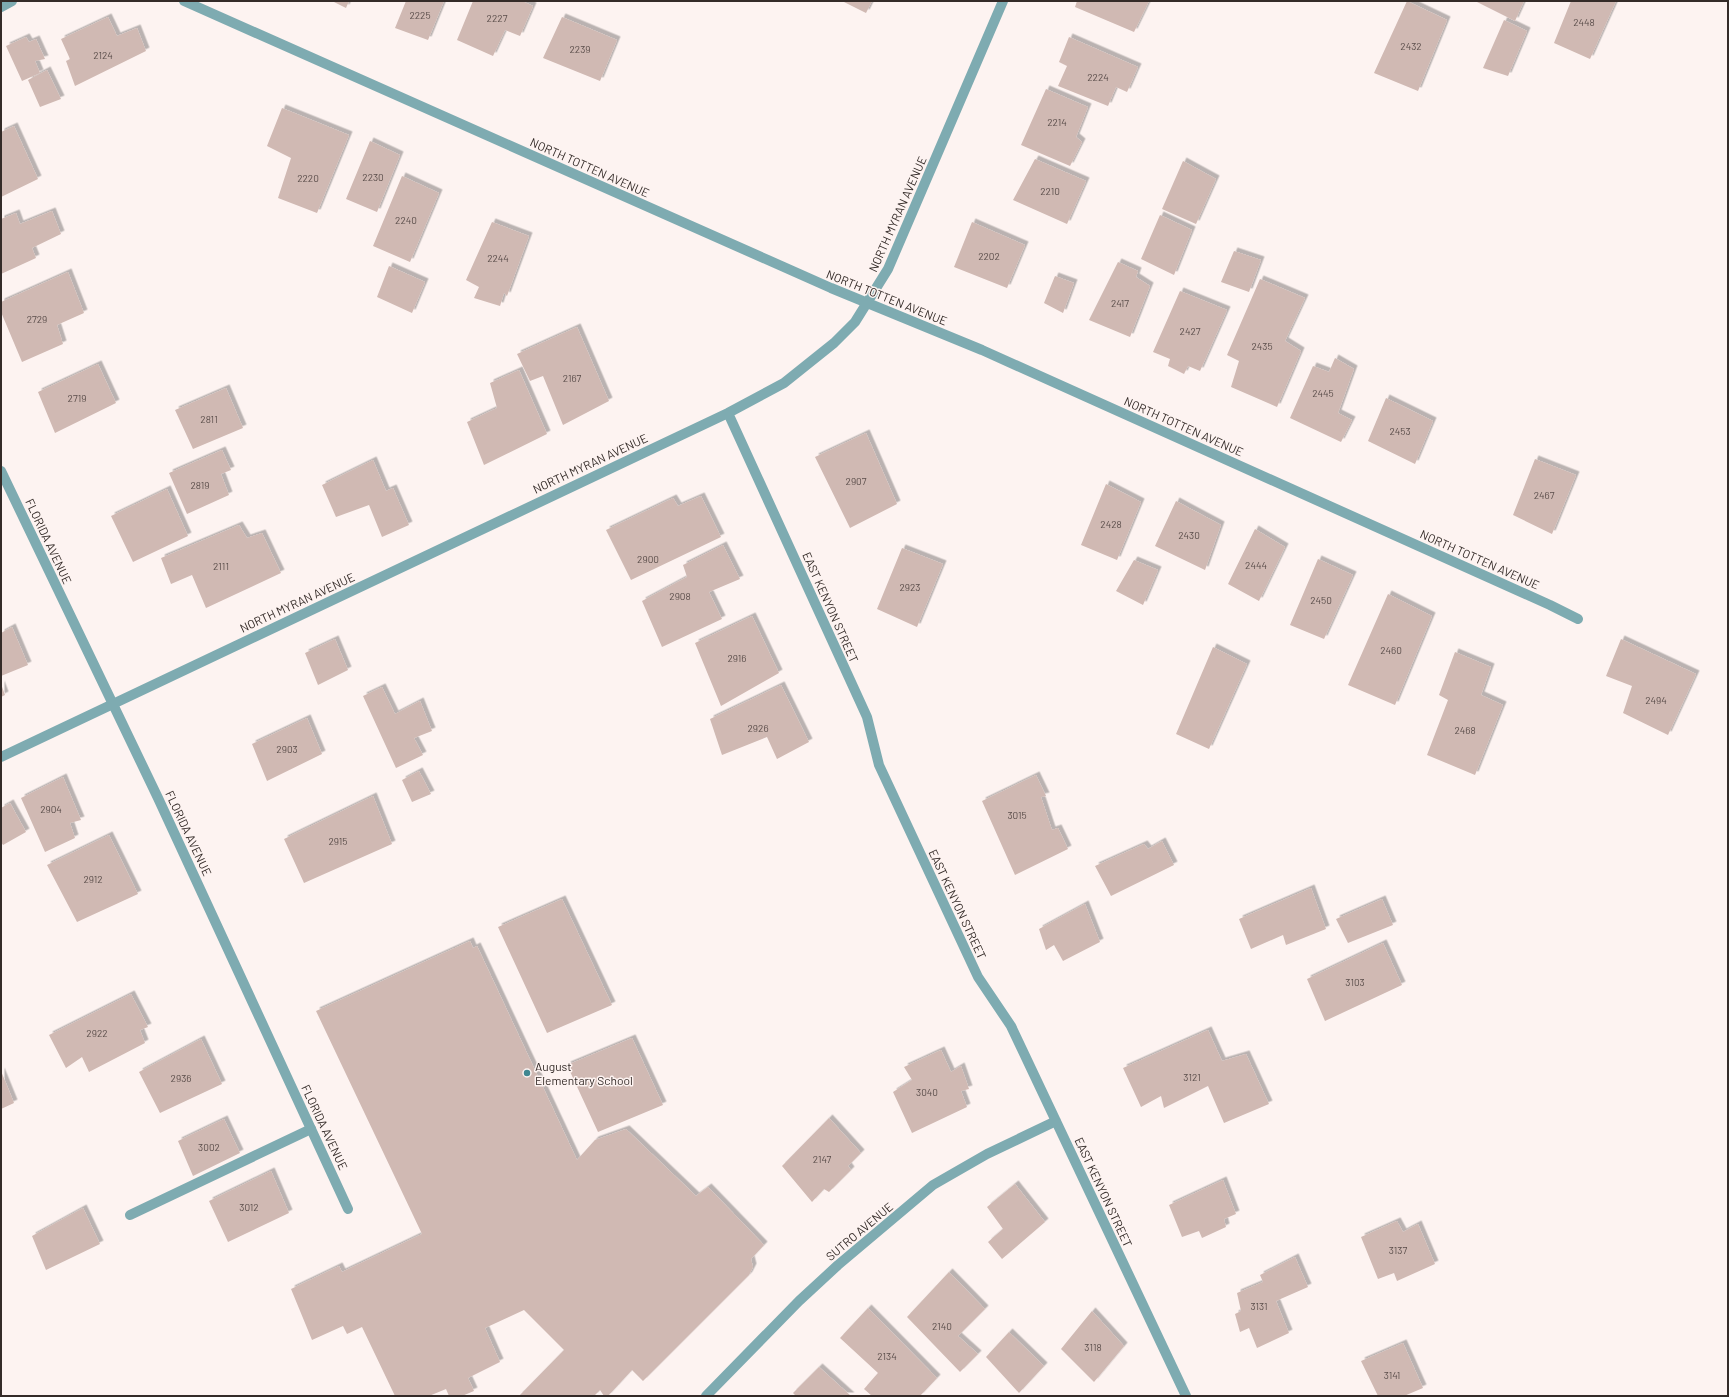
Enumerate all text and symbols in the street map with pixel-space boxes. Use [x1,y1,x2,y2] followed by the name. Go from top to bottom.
[409,9,431,21] house number: 2225
[487,12,508,24] house number: 2227
[1573,16,1595,28] house number: 2448
[1400,40,1422,52] house number: 2432
[569,43,591,55] house number: 2239
[93,49,113,61] house number: 2124
[1087,71,1109,83] house number: 2224
[1047,116,1067,128] house number: 2214
[528,134,652,200] street label: NORTH TOTTEN AVENUE
[865,154,929,274] street label: NORTH MYRAN AVENUE
[362,171,384,183] house number: 2230
[297,172,319,184] house number: 2220
[1040,185,1060,197] house number: 2210
[395,214,417,226] house number: 2240
[978,250,1000,262] house number: 2202
[487,252,509,264] house number: 2244
[825,266,949,328] street label: NORTH TOTTEN AVENUE
[1111,297,1129,309] house number: 2417
[27,313,47,325] house number: 2729
[1180,325,1201,337] house number: 2427
[1251,340,1273,352] house number: 2435
[563,372,582,384] house number: 2167
[1312,387,1334,399] house number: 2445
[68,392,86,404] house number: 2719
[1122,393,1246,459] street label: NORTH TOTTEN AVENUE
[200,413,218,425] house number: 2811
[1389,425,1411,437] house number: 2453
[530,430,650,496] street label: NORTH MYRAN AVENUE
[846,475,867,487] house number: 2907
[191,479,210,491] house number: 2819
[1534,489,1555,501] house number: 2467
[23,496,75,586] street label: FLORIDA AVENUE
[1100,518,1122,530] house number: 2428
[1418,526,1542,592] street label: NORTH TOTTEN AVENUE
[1178,529,1200,541] house number: 2430
[800,550,862,665] street label: EAST KENYON STREET
[637,553,659,565] house number: 2900
[1245,559,1267,571] house number: 2444
[213,560,229,572] house number: 2111
[237,569,357,635] street label: NORTH MYRAN AVENUE
[899,581,921,593] house number: 2923
[669,590,691,602] house number: 2908
[1310,594,1332,606] house number: 2450
[1380,644,1402,656] house number: 2460
[727,652,747,664] house number: 2916
[1645,694,1667,706] house number: 2494
[747,722,769,734] house number: 2926
[1454,724,1476,736] house number: 2468
[276,743,298,755] house number: 2903
[163,788,215,878] street label: FLORIDA AVENUE
[40,803,62,815] house number: 2904
[1007,809,1027,821] house number: 3015
[328,835,348,847] house number: 2915
[926,847,990,961] street label: EAST KENYON STREET
[83,873,103,885] house number: 2912
[1345,976,1365,988] house number: 3103
[86,1027,108,1039] house number: 2922
[535,1059,633,1087] place label: August Elementary School
[522,1068,532,1078] marker: August Elementary School
[1183,1071,1201,1083] house number: 3121
[171,1072,191,1084] house number: 2936
[299,1082,351,1172] street label: FLORIDA AVENUE
[916,1086,938,1098] house number: 3040
[1072,1135,1136,1249] street label: EAST KENYON STREET
[198,1141,220,1153] house number: 3002
[813,1153,832,1165] house number: 2147
[823,1199,895,1263] street label: SUTRO AVENUE
[239,1201,259,1213] house number: 3012
[1389,1244,1407,1256] house number: 3137
[1250,1300,1268,1312] house number: 3131
[932,1320,952,1332] house number: 2140
[1084,1341,1102,1353] house number: 3118
[877,1350,897,1362] house number: 2134
[1384,1369,1400,1381] house number: 3141

